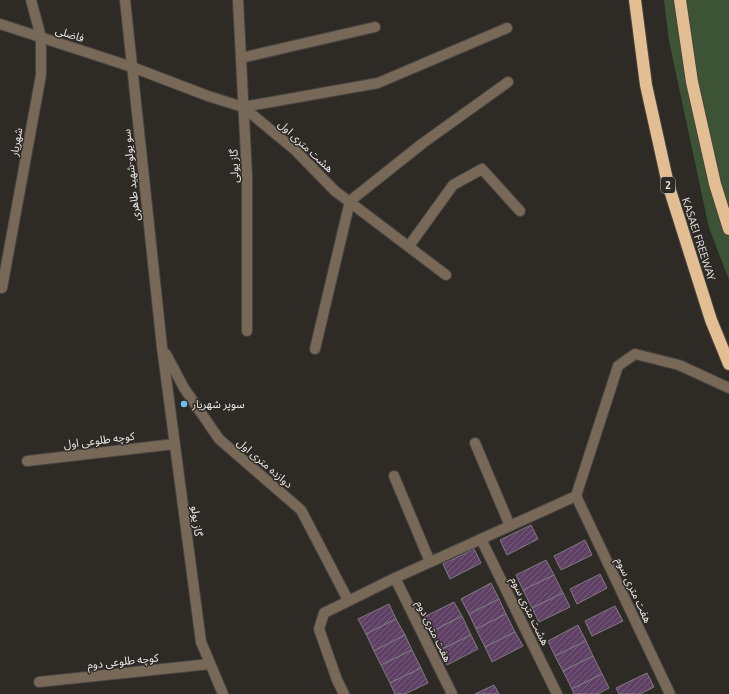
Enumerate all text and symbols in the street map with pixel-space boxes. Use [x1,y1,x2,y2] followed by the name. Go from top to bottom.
[54,24,86,45] street label: فاضلی
[275,118,336,175] street label: هشت متری اول
[7,126,26,158] street label: شهریار
[120,128,143,222] street label: سو یولو-شهید طاهری
[227,148,242,183] street label: گاز یولی
[661,177,675,193] road number: 2
[680,196,718,283] street label: KASAEI FREEWAY
[191,398,245,412] place label: سوپر شهریار
[179,399,189,409] marker: سوپر شهریار
[63,430,136,452] street label: کوچه طلوعی اول
[234,436,295,491] street label: دوازده متری اول
[188,505,205,538] street label: گاز یولو
[612,555,654,625] street label: هفت متری سوم
[506,575,552,648] street label: هشت متری سوم
[412,598,454,665] street label: هفت متری دوم
[87,651,160,673] street label: کوچه طلوعی دوم

